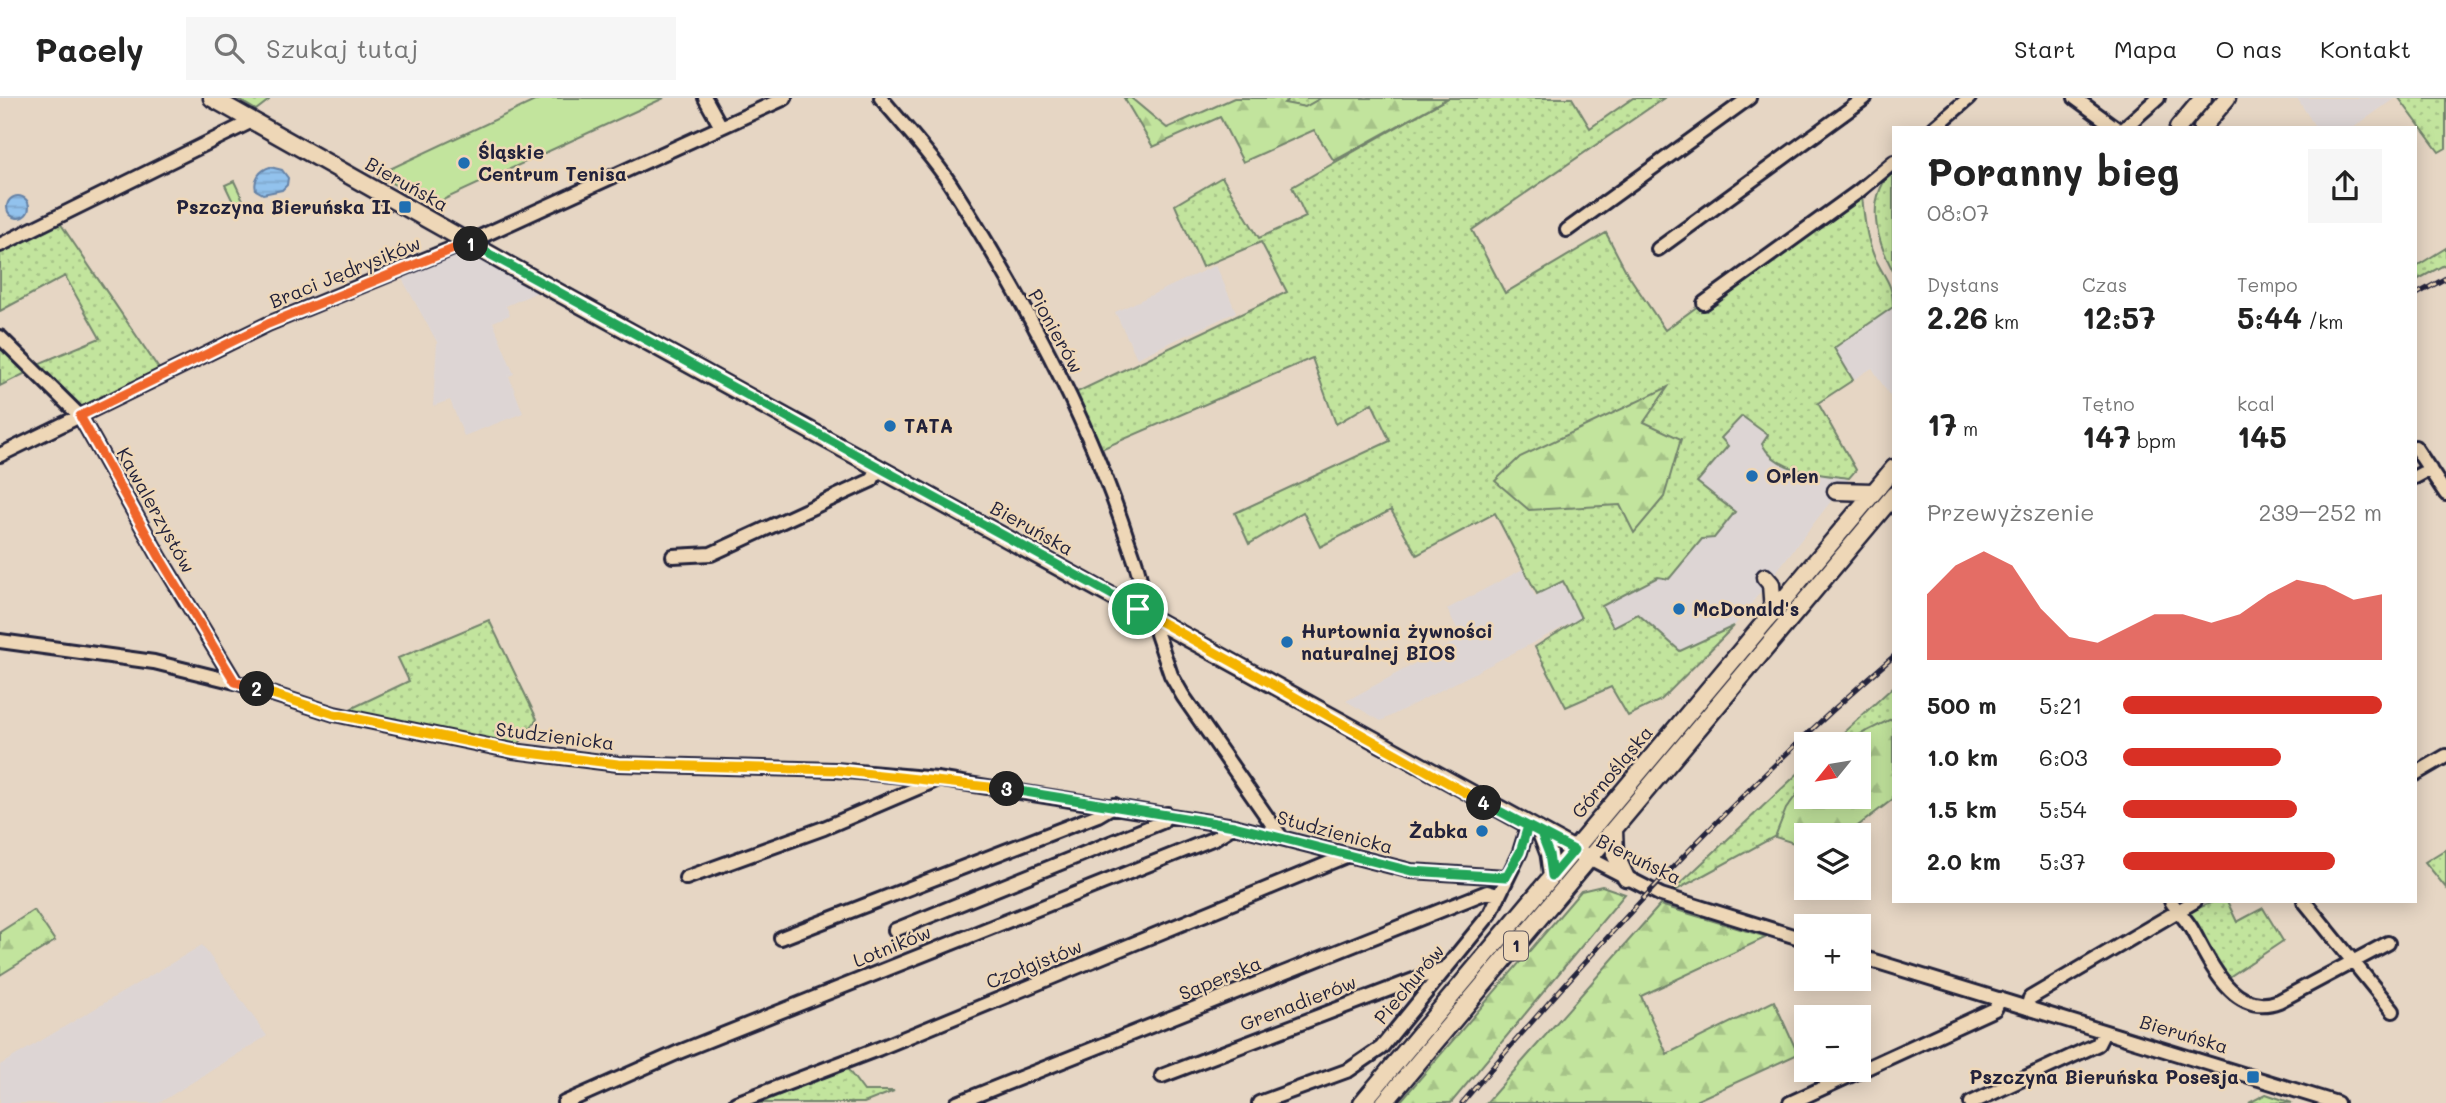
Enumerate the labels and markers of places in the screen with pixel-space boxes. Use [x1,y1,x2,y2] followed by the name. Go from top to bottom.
[478,139,627,186] place label: Śląskie Centrum Tenisa
[456,155,472,171] marker: Śląskie Centrum Tenisa
[176,194,391,219] place label: Pszczyna Bieruńska II
[397,199,413,215] marker: Pszczyna Bieruńska II
[454,226,489,262] pin: 1
[904,413,953,438] place label: TATA
[882,418,898,434] marker: TATA
[1766,463,1819,488] place label: Orlen
[1744,468,1760,484] marker: Orlen
[1108,579,1168,639] pin
[1693,596,1799,621] place label: McDonald's
[1671,601,1687,617] marker: McDonald's
[1301,618,1493,665] place label: Hurtownia żywności naturalnej BIOS
[1279,634,1295,650] marker: Hurtownia żywności naturalnej BIOS
[240,672,274,706] pin: 2
[990,772,1024,806] pin: 3
[1466,786,1502,820] pin: 4
[1409,818,1468,843] place label: Żabka
[1474,823,1490,839] marker: Żabka
[1970,1064,2239,1089] place label: Pszczyna Bieruńska Posesja
[2245,1069,2261,1085] marker: Pszczyna Bieruńska Posesja

